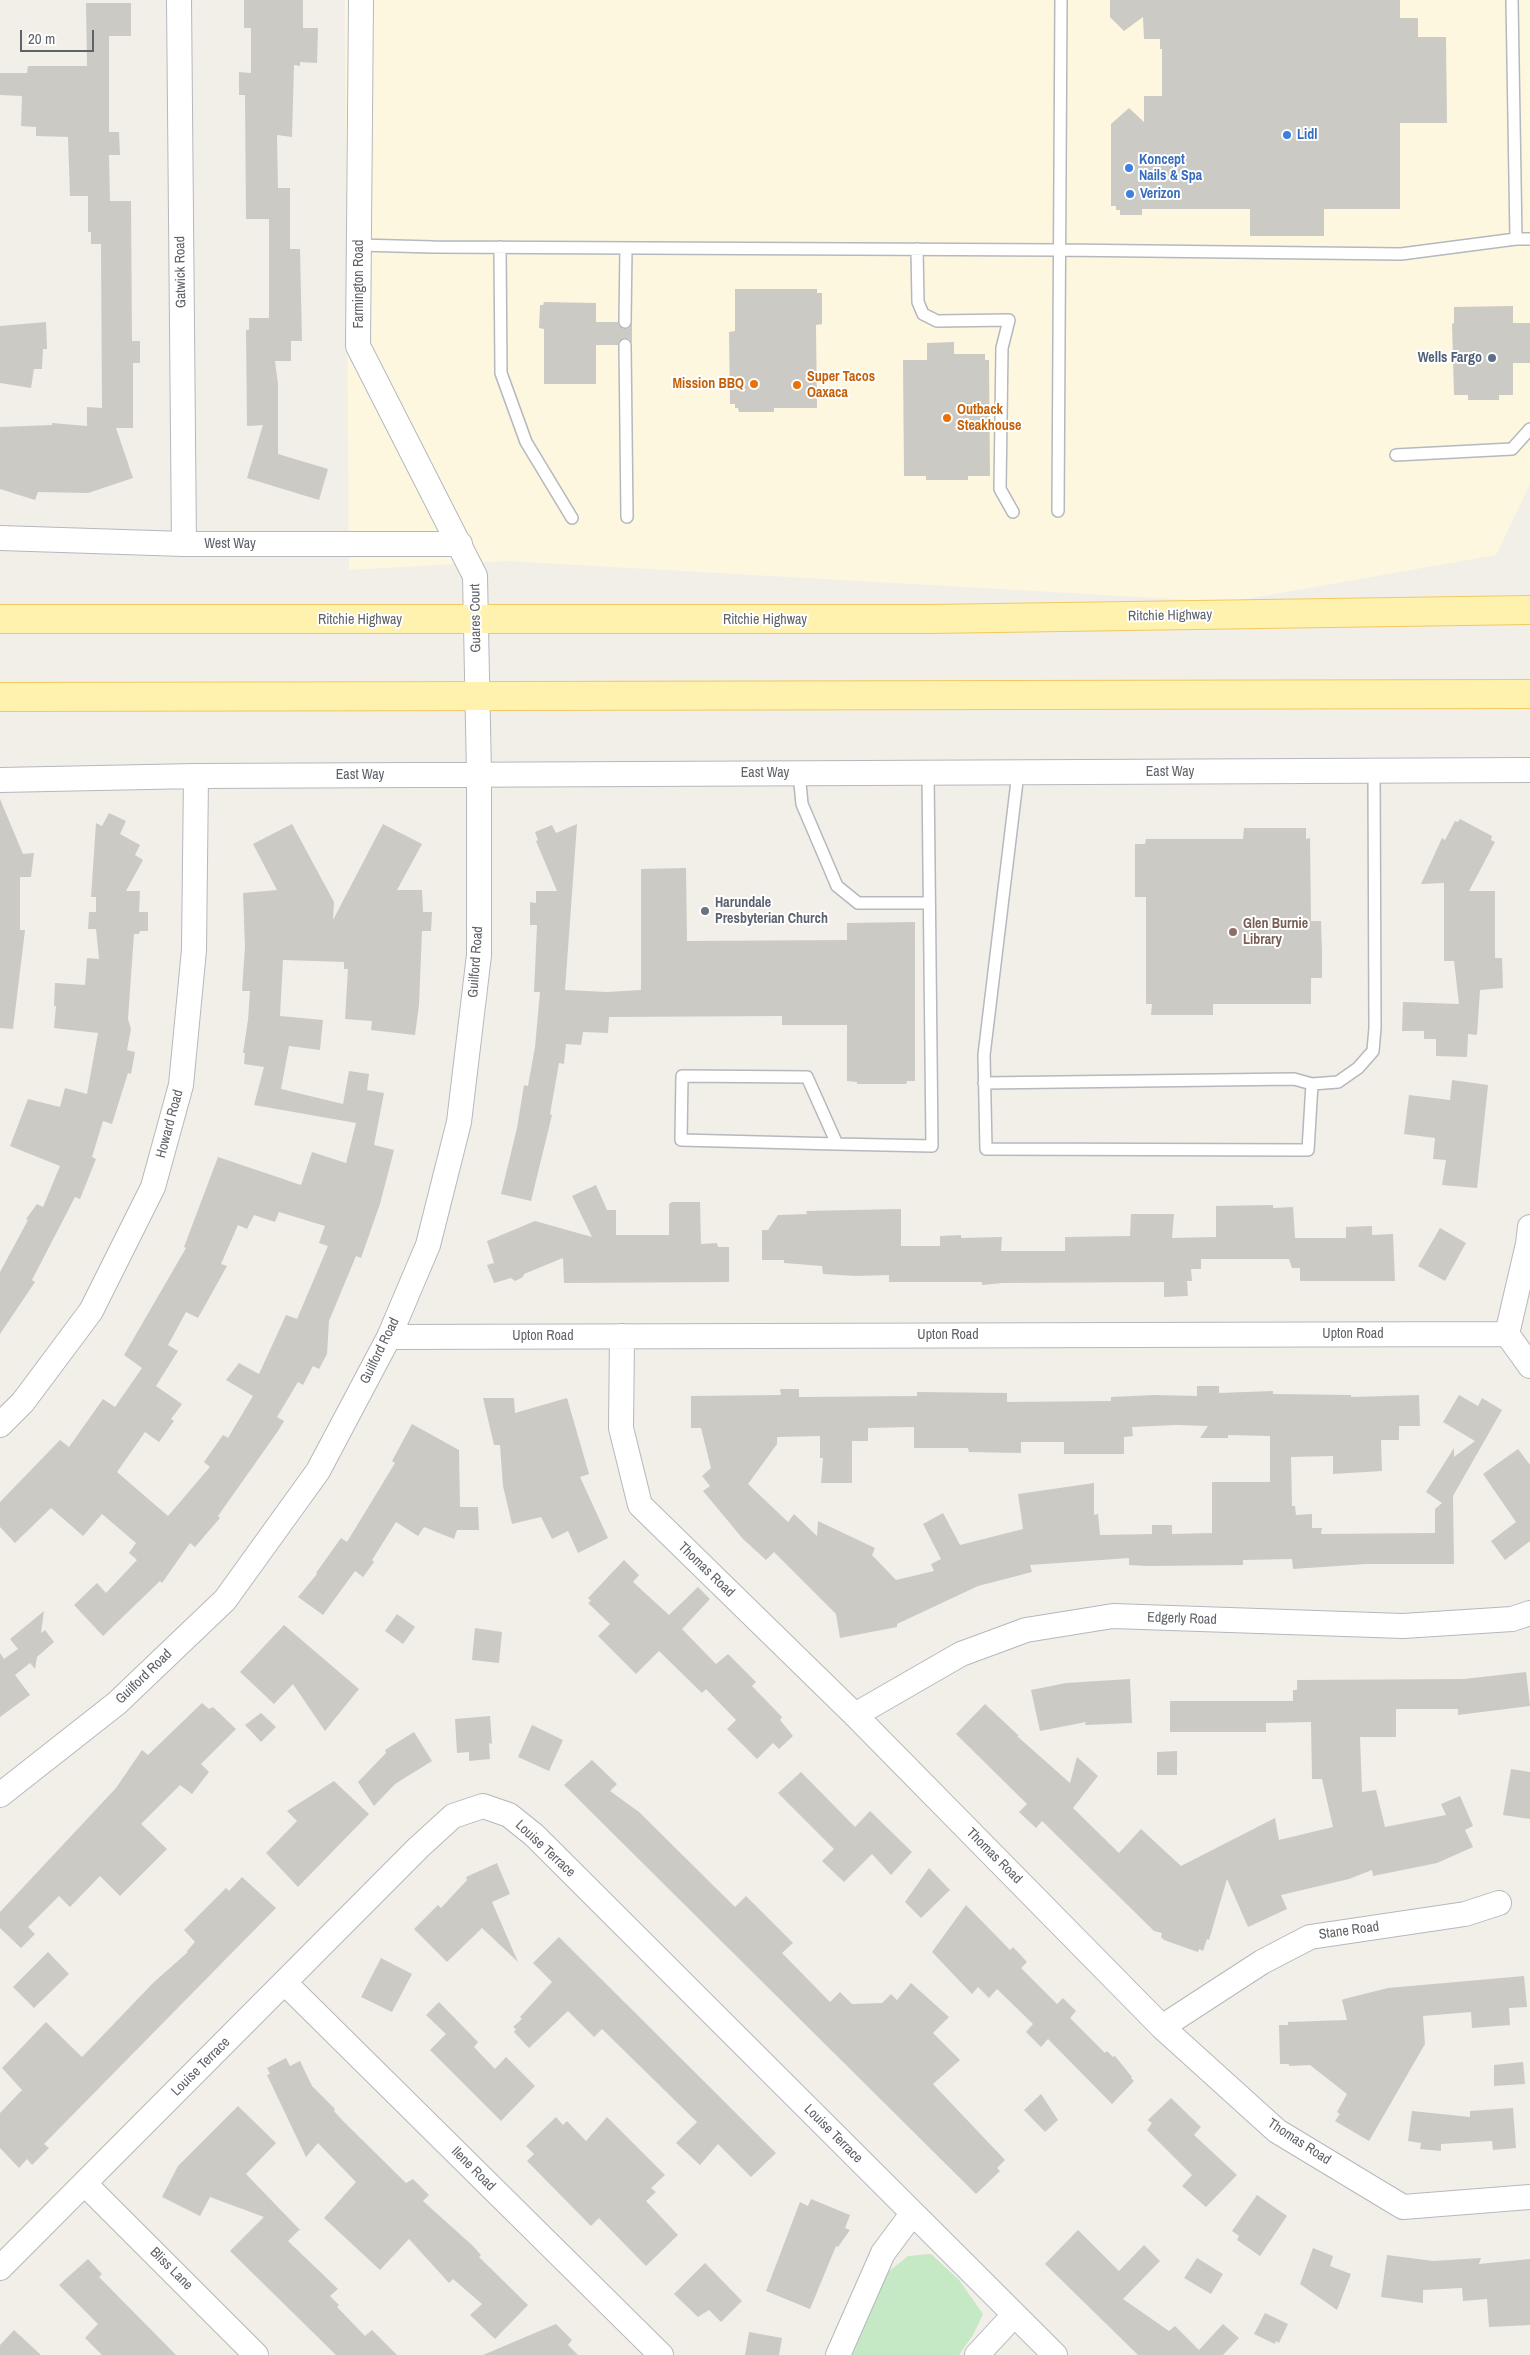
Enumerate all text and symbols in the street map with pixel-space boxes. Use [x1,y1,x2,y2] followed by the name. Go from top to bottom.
[22,20,96,52] scale bar
[28,28,55,49] text: 20 m
[1297,127,1317,143] place label: Lidl
[1281,129,1293,141] marker: Lidl
[1139,152,1202,184] place label: Koncept Nails & Spa
[1123,162,1135,174] marker: Koncept Nails & Spa
[1140,186,1181,202] place label: Verizon
[1124,188,1136,200] marker: Verizon
[172,236,190,308] street label: Gatwick Road
[351,240,367,328] street label: Farmington Road
[1418,350,1482,366] place label: Wells Fargo
[1486,352,1498,364] marker: Wells Fargo
[807,369,875,402] place label: Super Tacos Oaxaca
[673,376,744,392] place label: Mission BBQ
[748,378,760,390] marker: Mission BBQ
[791,379,803,391] marker: Super Tacos Oaxaca
[957,402,1021,434] place label: Outback Steakhouse
[941,412,953,424] marker: Outback Steakhouse
[204,536,256,552] street label: West Way
[467,583,485,653] street label: Guares Court
[1128,607,1212,625] street label: Ritchie Highway
[318,612,402,628] street label: Ritchie Highway
[723,612,807,628] street label: Ritchie Highway
[1146,764,1194,780] street label: East Way
[741,765,789,781] street label: East Way
[336,767,384,783] street label: East Way
[715,895,828,928] place label: Harundale Presbyterian Church
[699,905,711,917] marker: Harundale Presbyterian Church
[1243,916,1308,949] place label: Glen Burnie Library
[465,926,487,998] street label: Guilford Road
[1227,926,1239,938] marker: Glen Burnie Library
[153,1088,187,1160] street label: Howard Road
[357,1315,403,1387] street label: Guilford Road
[1322,1326,1384,1342] street label: Upton Road
[917,1327,979,1343] street label: Upton Road
[512,1328,574,1344] street label: Upton Road
[674,1539,738,1601] street label: Thomas Road
[1147,1609,1217,1629] street label: Edgerly Road
[112,1646,176,1708] street label: Guilford Road
[512,1817,578,1881] street label: Louise Terrace
[963,1825,1025,1887] street label: Thomas Road
[1318,1918,1380,1944] street label: Stane Road
[168,2034,234,2100] street label: Louise Terrace
[800,2101,866,2167] street label: Louise Terrace
[1264,2115,1334,2169] street label: Thomas Road
[447,2143,499,2195] street label: Ilene Road
[146,2244,196,2294] street label: Bliss Lane

